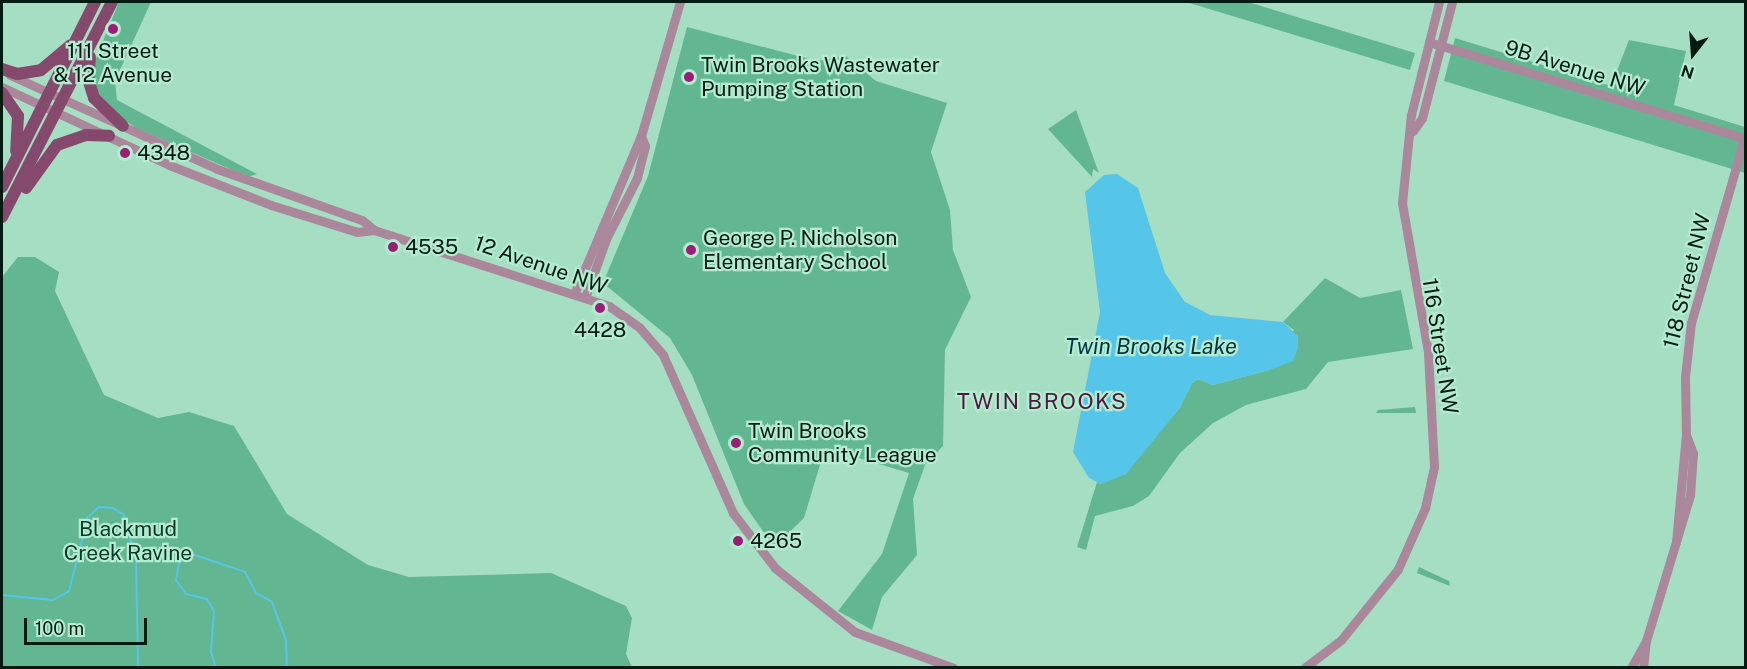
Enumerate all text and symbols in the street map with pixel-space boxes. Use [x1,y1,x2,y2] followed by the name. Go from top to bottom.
[106,22,120,36] marker: 111 Street & 12 Avenue
[1663,24,1723,84] north arrow
[1502,35,1648,101] street label: 9B Avenue NW
[54,38,172,88] place label: 111 Street & 12 Avenue
[701,52,941,102] place label: Twin Brooks Wastewater Pumping Station
[1679,61,1696,83] text: N
[682,70,696,84] marker: Twin Brooks Wastewater Pumping Station
[137,140,190,166] place label: 4348
[118,146,132,160] marker: 4348
[1658,211,1716,351] street label: 118 Street NW
[703,225,898,275] place label: George P. Nicholson Elementary School
[471,230,611,300] street label: 12 Avenue NW
[405,234,458,260] place label: 4535
[386,240,400,254] marker: 4535
[684,243,698,257] marker: George P. Nicholson Elementary School
[1417,276,1463,416] street label: 116 Street NW
[593,301,607,315] marker: 4428
[574,317,626,343] place label: 4428
[1065,334,1237,360] water label: Twin Brooks Lake
[957,389,1127,415] district label: TWIN BROOKS
[748,418,937,468] place label: Twin Brooks Community League
[729,436,743,450] marker: Twin Brooks Community League
[64,516,192,566] park label: Blackmud Creek Ravine
[750,528,802,554] place label: 4265
[731,534,745,548] marker: 4265
[27,606,150,644] scale bar
[35,618,84,639] text: 100 m

